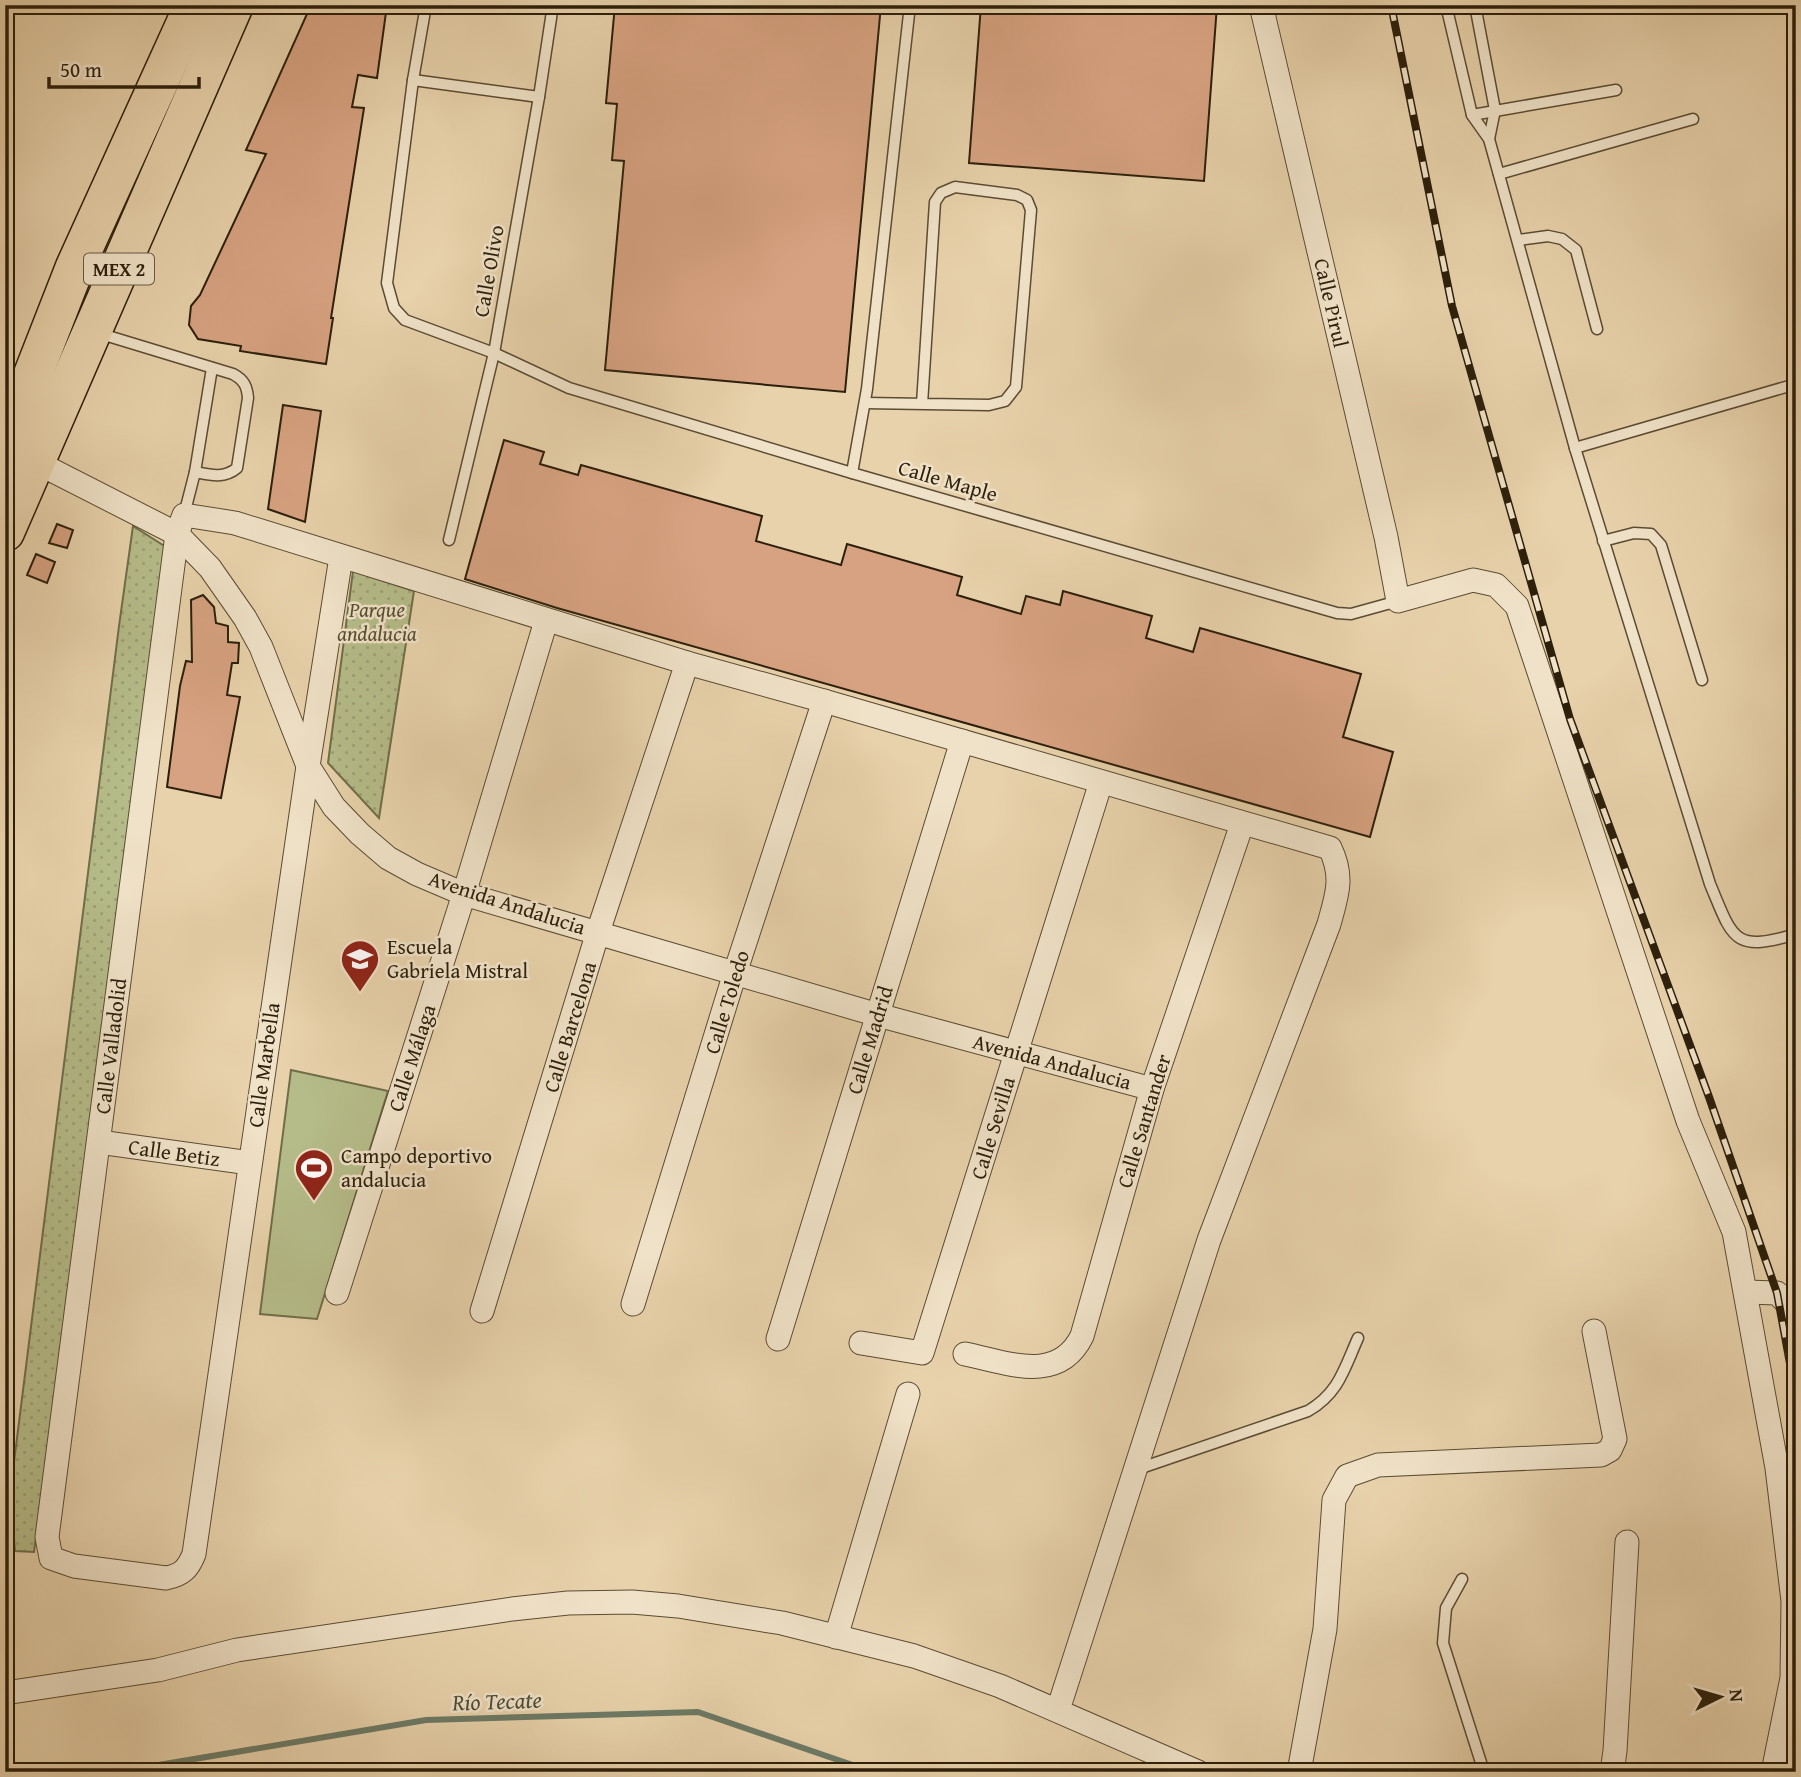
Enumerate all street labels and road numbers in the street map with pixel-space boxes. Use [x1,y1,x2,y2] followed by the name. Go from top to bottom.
[465,222,512,319] street label: Calle Olivo
[84,254,154,284] road number: MEX 2
[1306,255,1357,351] street label: Calle Pirul
[895,452,1001,509] street label: Calle Maple
[425,863,590,942] street label: Avenida Andalucia
[696,946,757,1058] street label: Calle Toledo
[535,958,604,1096] street label: Calle Barcelona
[87,975,134,1116] street label: Calle Valladolid
[838,981,901,1098] street label: Calle Madrid
[239,1000,288,1129] street label: Calle Marbella
[380,1000,443,1115] street label: Calle Málaga
[969,1025,1135,1098] street label: Avenida Andalucia
[1108,1050,1179,1192] street label: Calle Santander
[962,1073,1023,1183] street label: Calle Sevilla
[126,1131,222,1174] street label: Calle Betiz

